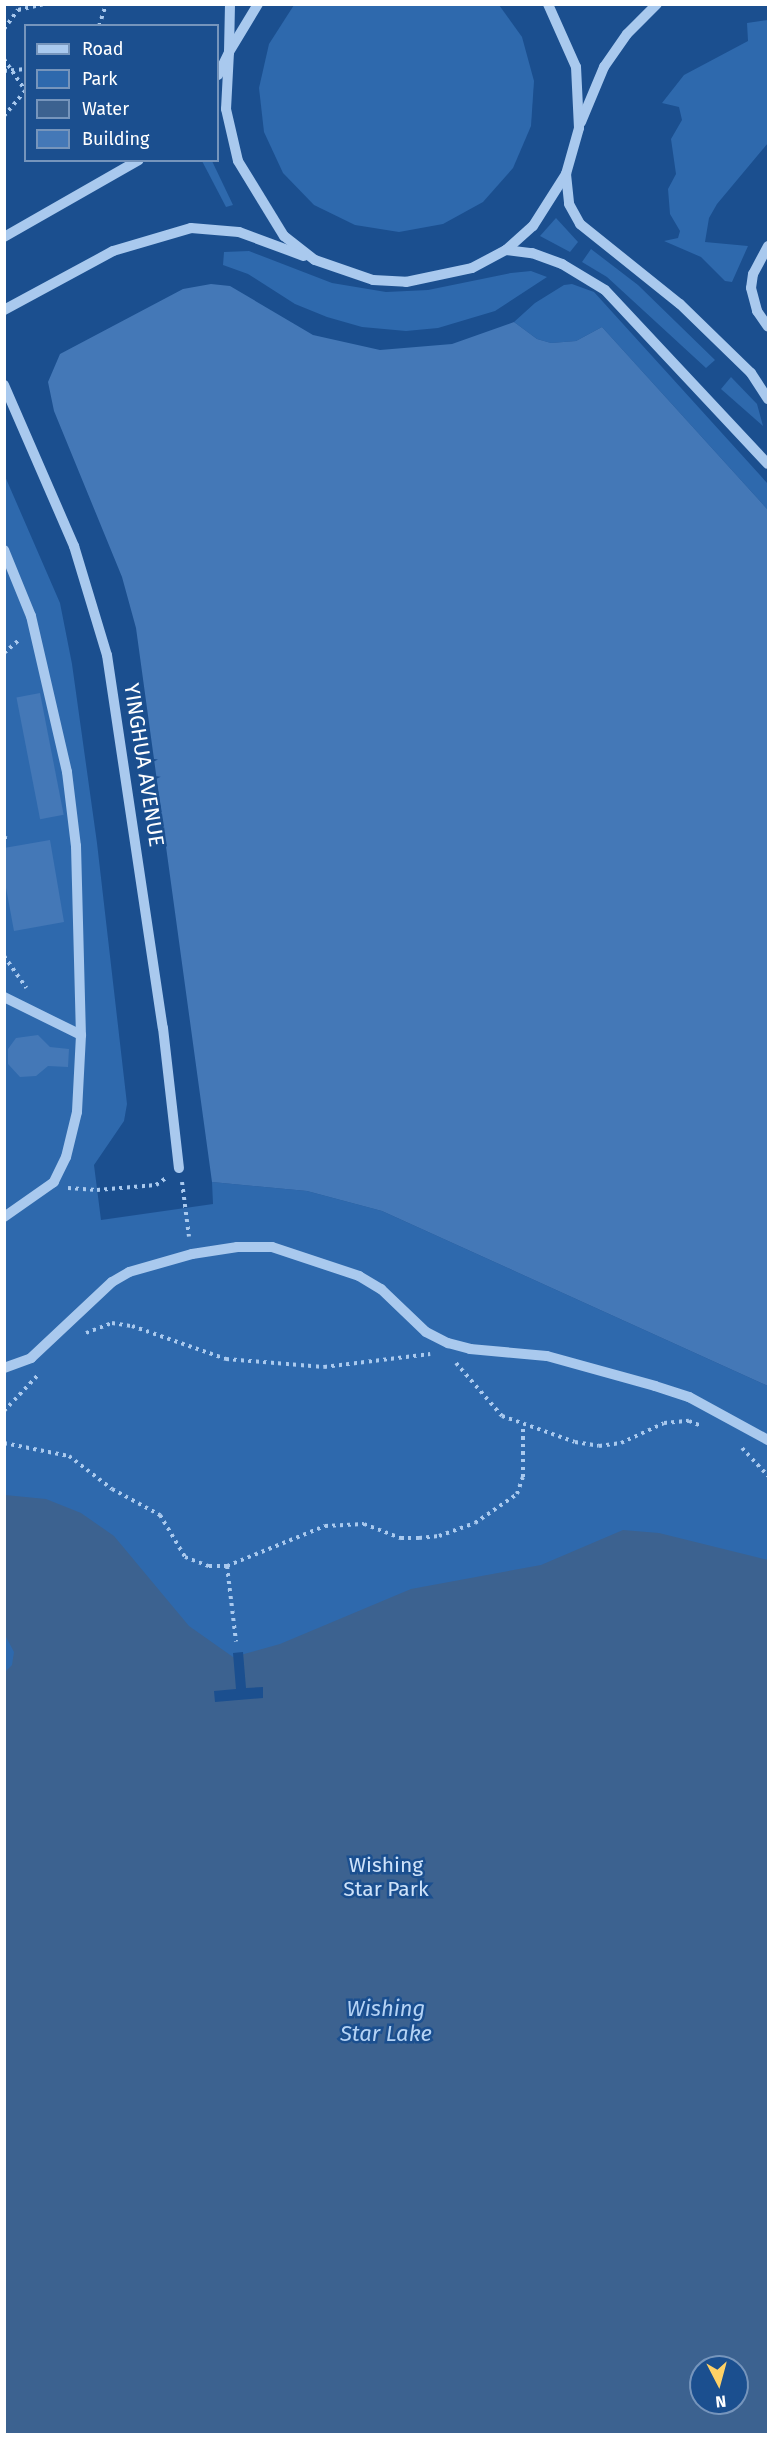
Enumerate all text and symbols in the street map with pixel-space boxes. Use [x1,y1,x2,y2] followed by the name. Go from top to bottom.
[24,24,219,162] legend
[82,38,124,60] text: Road
[82,68,117,90] text: Park
[82,98,129,120] text: Water
[82,128,149,150] text: Building
[119,682,169,848] street label: YINGHUA AVENUE
[343,1852,429,1902] park label: Wishing Star Park
[340,1995,432,2047] water label: Wishing Star Lake
[689,2355,749,2415] north arrow
[714,2391,727,2411] text: N

